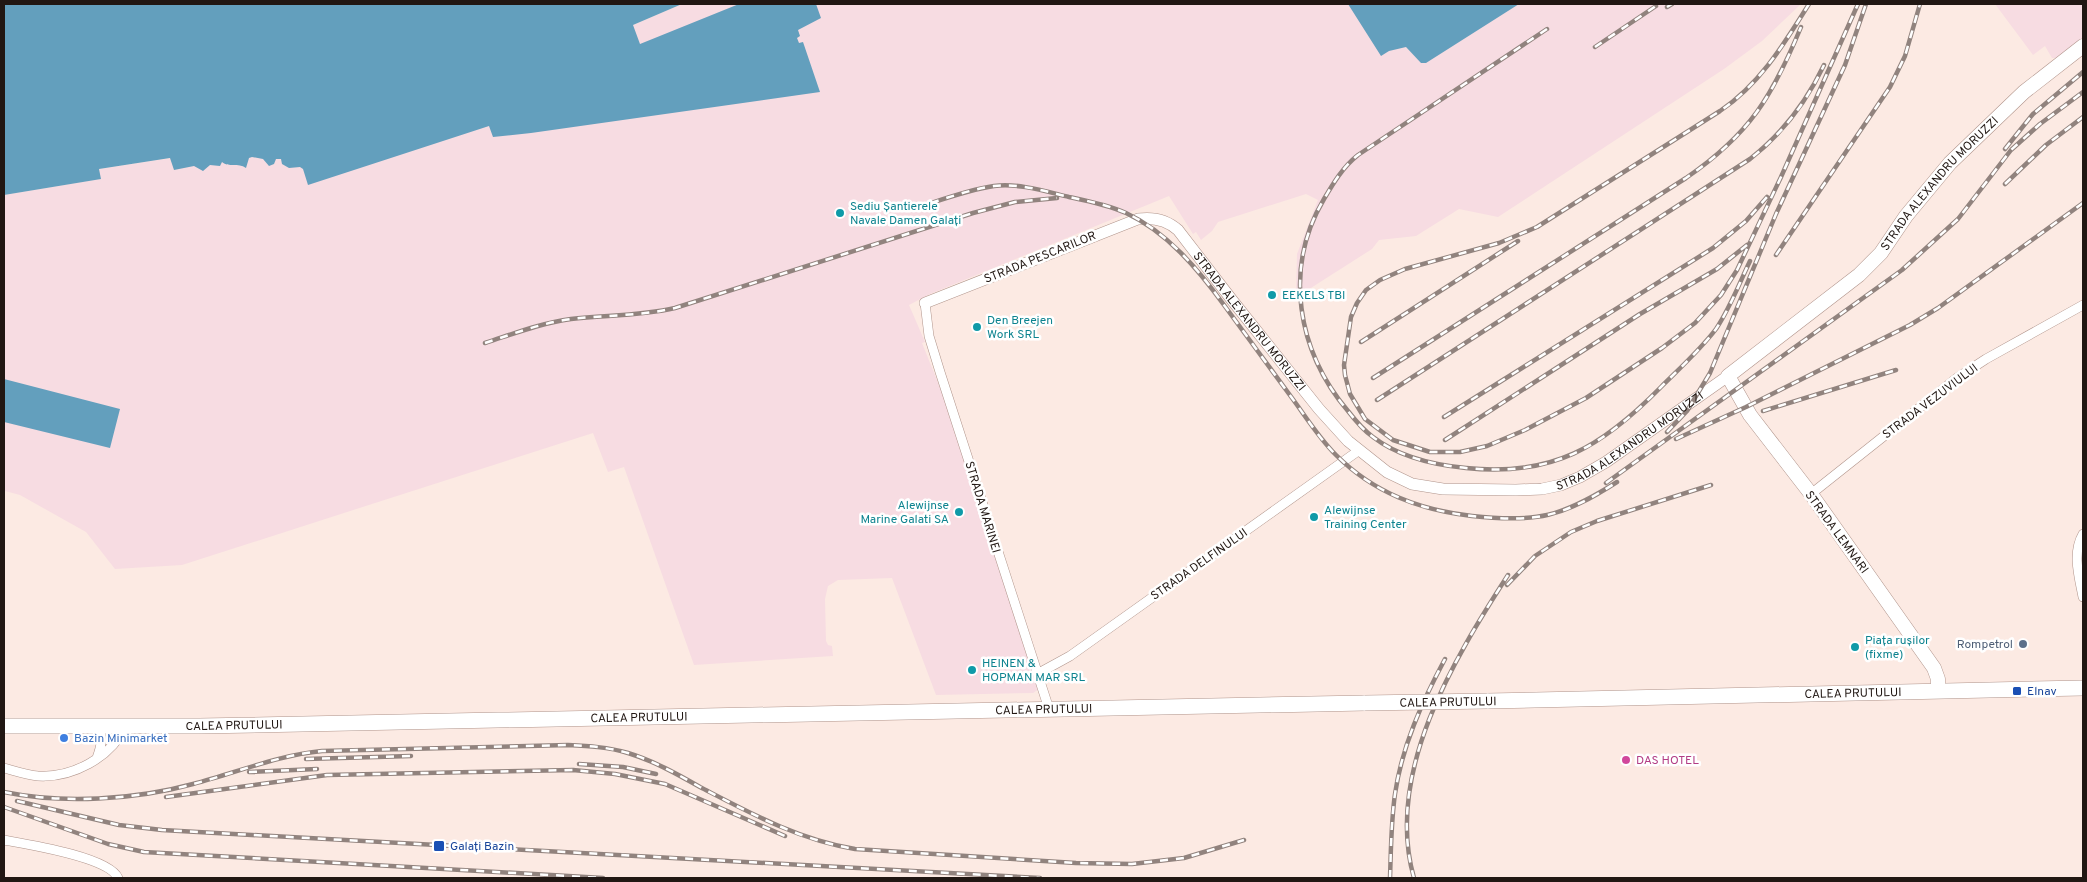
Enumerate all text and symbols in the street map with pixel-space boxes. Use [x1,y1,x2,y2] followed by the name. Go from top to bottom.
[1878,114,2003,254] street label: STRADA ALEXANDRU MORUZZI
[850,199,961,229] place label: Sediu Șantierele Navale Damen Galați
[834,207,846,219] marker: Sediu Șantierele Navale Damen Galați
[982,228,1099,288] street label: STRADA PESCARILOR
[1189,249,1309,395] street label: STRADA ALEXANDRU MORUZZI
[1282,288,1346,304] place label: EEKELS TBI
[1266,289,1278,301] marker: EEKELS TBI
[987,313,1053,343] place label: Den Breejen Work SRL
[971,321,983,333] marker: Den Breejen Work SRL
[1880,361,1982,443] street label: STRADA VEZUVIULUI
[1555,389,1707,495] street label: STRADA ALEXANDRU MORUZZI
[960,459,1004,555] street label: STRADA MARINEI
[1801,488,1872,577] street label: STRADA LEMNARI
[860,498,949,528] place label: Alewijnse Marine Galati SA
[1324,503,1407,533] place label: Alewijnse Training Center
[953,506,965,518] marker: Alewijnse Marine Galati SA
[1308,511,1320,523] marker: Alewijnse Training Center
[1148,525,1251,604] street label: STRADA DELFINULUI
[1865,633,1930,663] place label: Piața rușilor (fixme)
[1957,637,2013,653] place label: Rompetrol
[2017,638,2029,650] marker: Rompetrol
[1849,641,1861,653] marker: Piața rușilor (fixme)
[982,656,1086,686] place label: HEINEN & HOPMAN MAR SRL
[966,664,978,676] marker: HEINEN & HOPMAN MAR SRL
[2027,684,2057,700] place label: Elnav
[1804,685,1902,703] street label: CALEA PRUTULUI
[2011,685,2023,697] marker: Elnav
[1399,694,1497,712] street label: CALEA PRUTULUI
[995,701,1093,719] street label: CALEA PRUTULUI
[590,709,688,727] street label: CALEA PRUTULUI
[185,717,283,735] street label: CALEA PRUTULUI
[74,731,168,747] place label: Bazin Minimarket
[58,732,70,744] marker: Bazin Minimarket
[1636,753,1699,769] place label: DAS HOTEL
[1620,754,1632,766] marker: DAS HOTEL
[432,839,446,853] marker: Galați Bazin
[450,839,514,855] place label: Galați Bazin

